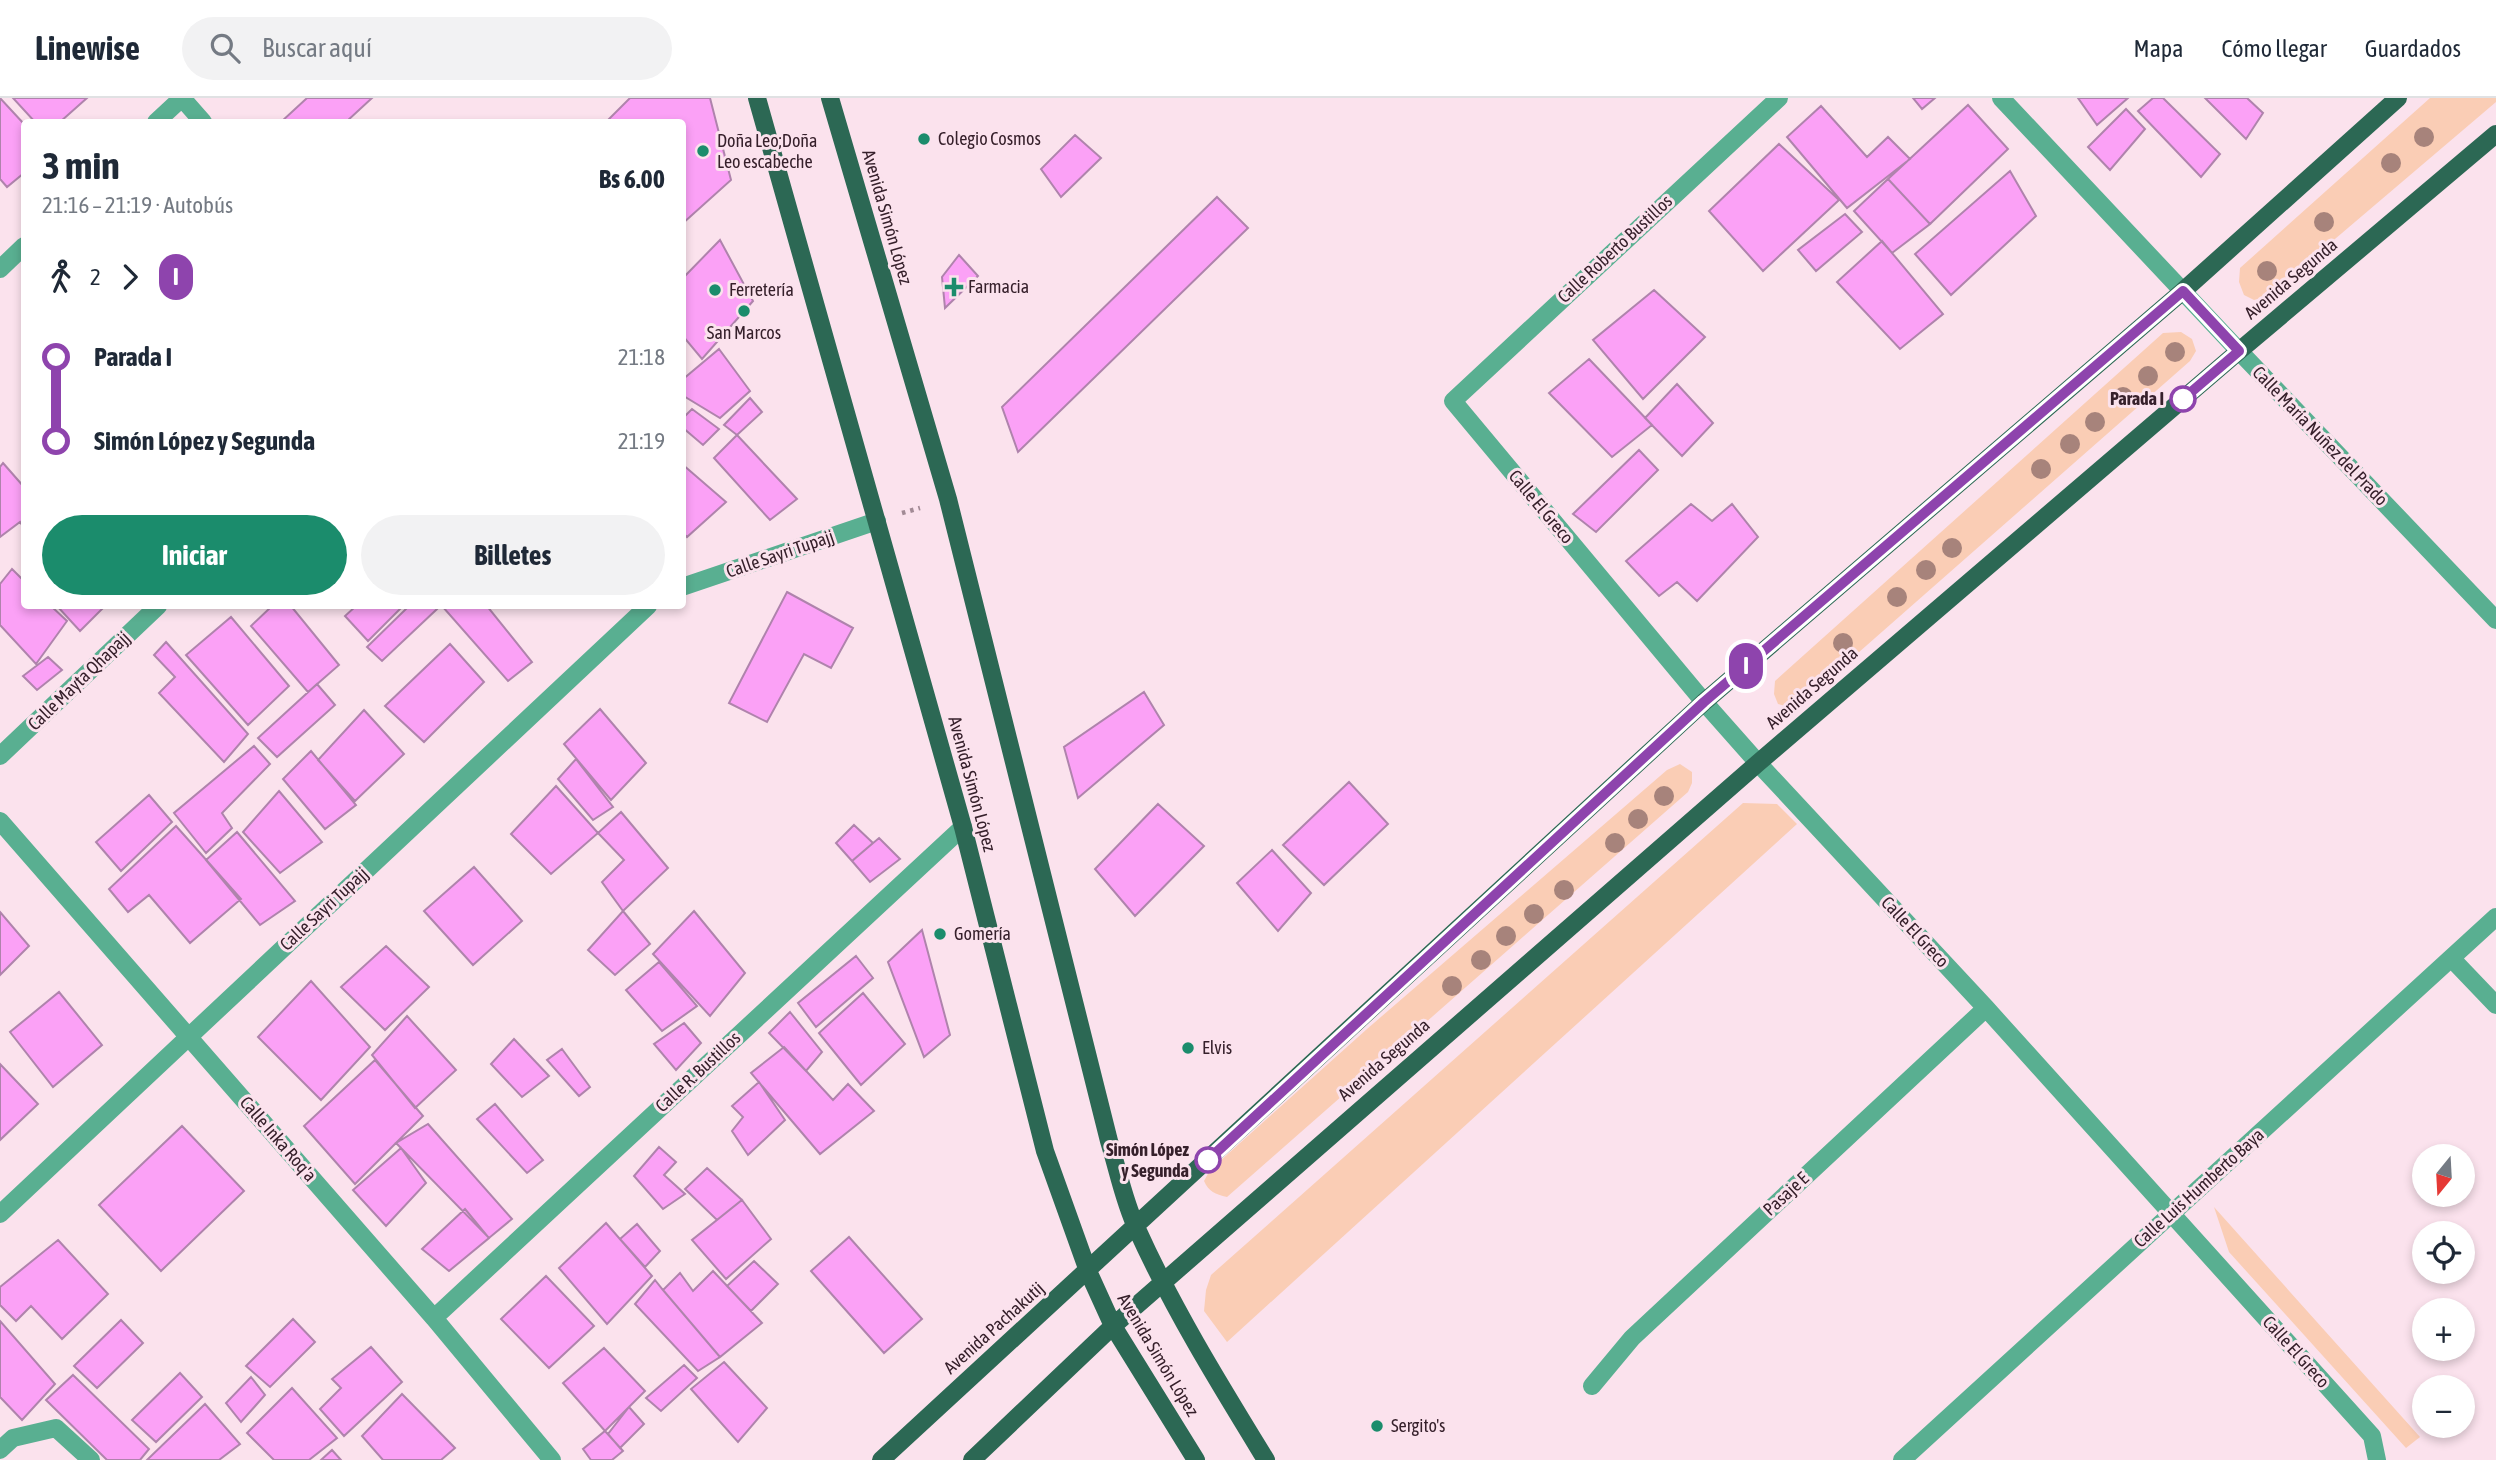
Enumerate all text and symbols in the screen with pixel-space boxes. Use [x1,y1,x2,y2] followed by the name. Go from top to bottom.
[182,17,672,80] search box
[35,29,140,67] text: Linewise
[206,29,244,67] icon: search
[262,33,372,63] text: Buscar aquí
[2134,35,2183,62] text: Mapa
[2221,35,2327,62] text: Cómo llegar
[2365,35,2461,62] text: Guardados
[938,128,1041,149] place label: Colegio Cosmos
[717,130,817,172] place label: Doña Leo;Doña Leo escabeche
[916,131,932,147] marker: Colegio Cosmos
[695,143,711,159] marker: Doña Leo;Doña Leo escabeche
[42,144,120,187] text: 3 min
[858,147,917,287] street label: Avenida Simón López
[599,164,665,194] text: Bs 6.00
[1553,190,1676,307] street label: Calle Roberto Bustillos
[42,192,233,218] text: 21:16 – 21:19 · Autobús
[2240,234,2341,323] street label: Avenida Segunda
[42,258,80,296] icon: walk
[111,258,149,296] icon: forward
[173,263,179,290] text: I
[90,264,101,290] text: 2
[968,276,1029,297] place label: Farmacia
[729,279,794,300] place label: Ferretería
[946,279,962,295] marker: Farmacia
[707,282,723,298] marker: Ferretería
[736,303,752,319] marker: San Marcos
[707,322,781,343] place label: San Marcos
[94,342,172,372] text: Parada I
[618,344,665,370] text: 21:18
[2248,362,2392,510] street label: Calle María Nuñez del Prado
[2170,386,2196,412] marker: Parada I
[2110,388,2164,409] place label: Parada I
[94,426,315,456] text: Simón López y Segunda
[618,428,665,454] text: 21:19
[1505,466,1578,548] street label: Calle El Greco
[42,515,347,595] button: Iniciar
[361,515,665,595] button: Billetes
[723,525,836,582] street label: Calle Sayri Tupajj
[23,627,134,734] street label: Calle Mayta Qhapajj
[1762,642,1862,733] street label: Avenida Segunda
[1723,643,1769,689] line badge: I
[1743,652,1749,679] text: I
[944,714,1001,854] street label: Avenida Simón López
[275,863,372,955] street label: Calle Sayri Tupajj
[1877,892,1954,972] street label: Calle El Greco
[954,923,1011,944] place label: Gomería
[932,926,948,942] marker: Gomería
[1334,1014,1434,1105] street label: Avenida Segunda
[651,1027,744,1116] street label: Calle R. Bustillos
[1202,1037,1232,1058] place label: Elvis
[1180,1040,1196,1056] marker: Elvis
[236,1092,321,1186] street label: Calle Inka Roq'a
[2129,1124,2268,1251] street label: Calle Luis Humberto Baya
[1106,1139,1190,1181] place label: Simón López y Segunda
[2412,1144,2474,1208] north arrow
[2412,1144,2475,1438] map controls
[1195,1147,1221,1173] marker: Simón López y Segunda
[1759,1167,1813,1220] street label: Pasaje E
[2412,1221,2475,1284] button: locate
[939,1277,1048,1378] street label: Avenida Pachakutij
[1114,1290,1204,1420] street label: Avenida Simón López
[2412,1298,2475,1361] button: +
[2259,1311,2334,1392] street label: Calle El Greco
[2412,1375,2475,1438] button: −
[1391,1415,1445,1436] place label: Sergito's
[1369,1418,1385,1434] marker: Sergito's

